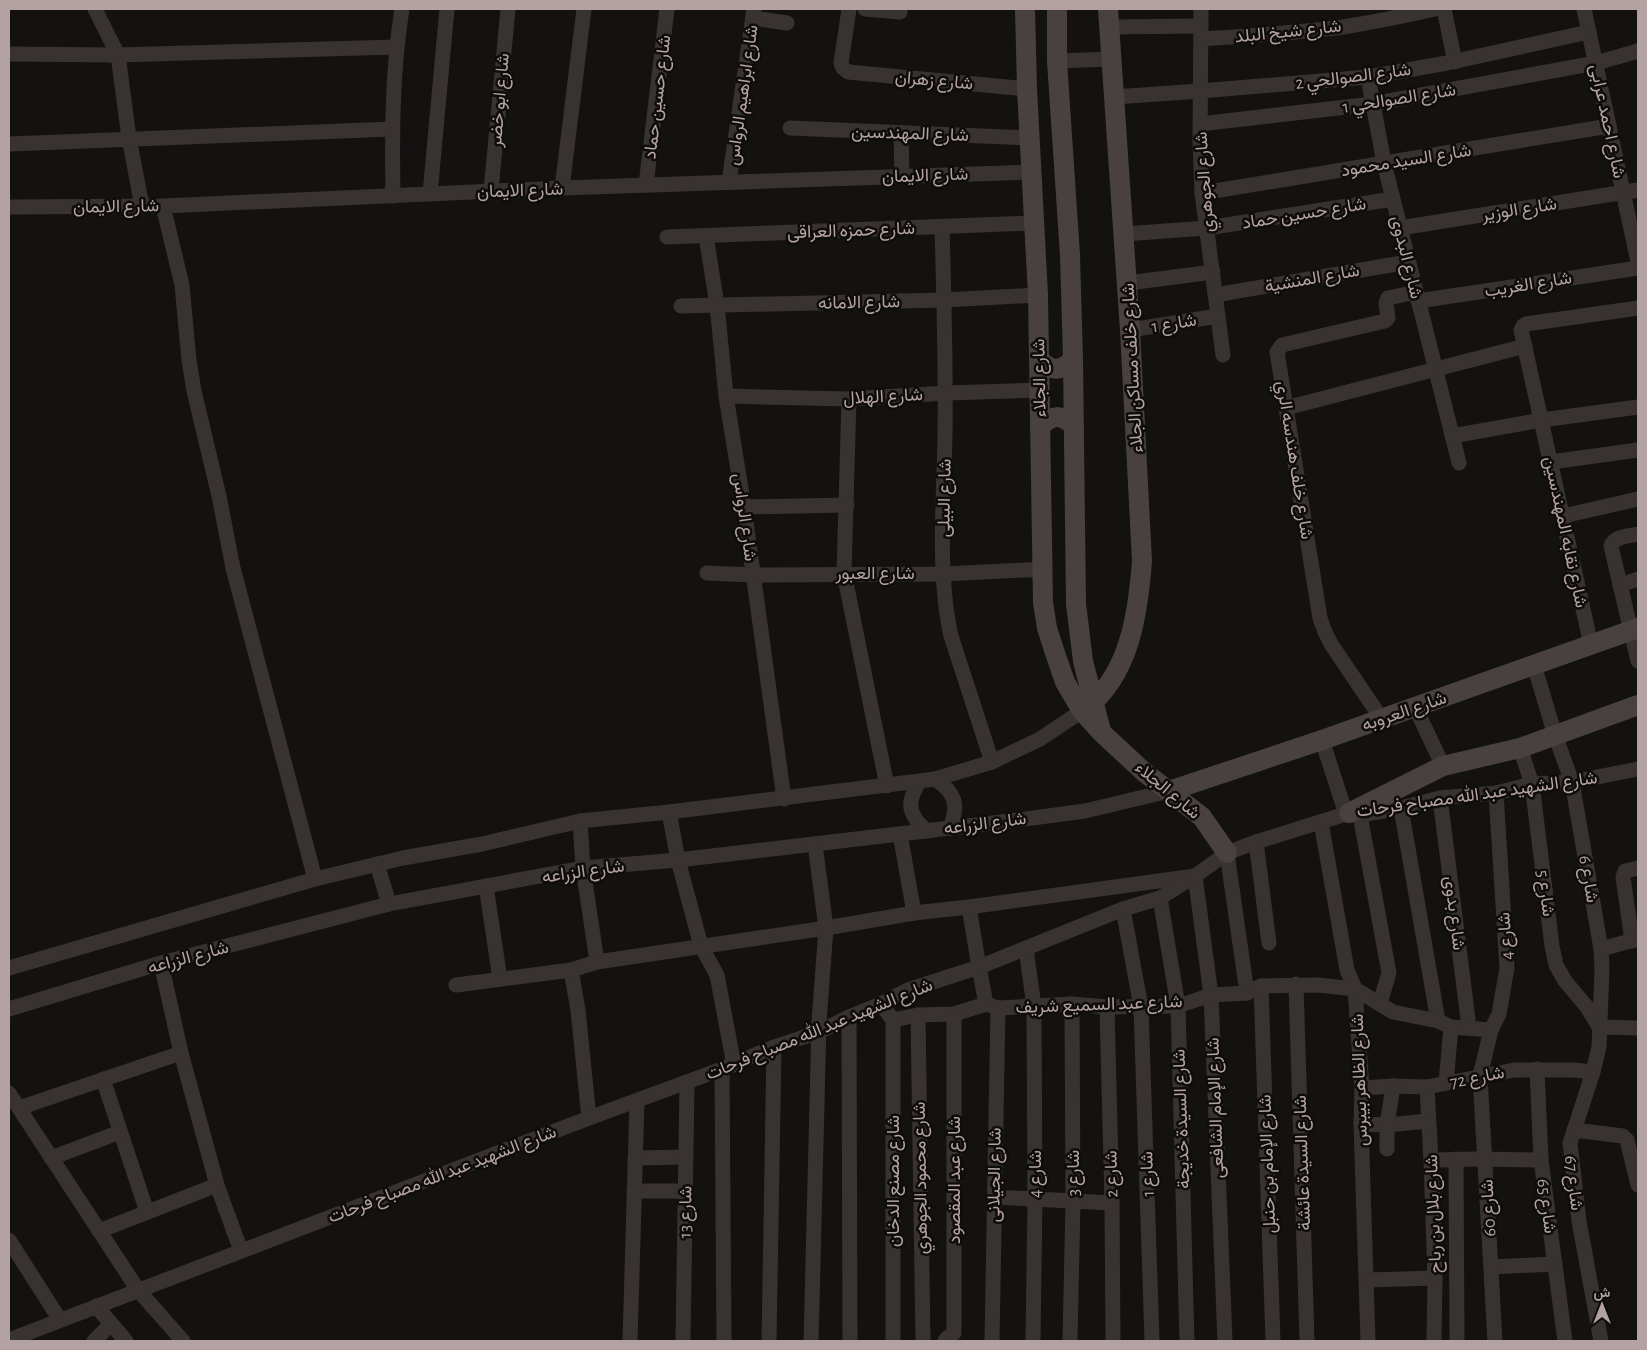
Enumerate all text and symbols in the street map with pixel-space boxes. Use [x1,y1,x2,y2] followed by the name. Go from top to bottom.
[1234,17,1343,49] street label: شارع شيخ البلد
[724,24,764,167] street label: شارع ابراهيم الرواس
[641,34,677,161] street label: شارع حسين حماد
[487,52,515,149] street label: شارع ابو خضر
[1294,61,1413,98] street label: شارع الصوالحي 2
[1584,62,1628,180] street label: شارع احمد عرابى
[894,69,974,95] street label: شارع زهران
[1341,81,1458,122] street label: شارع الصوالحي 1
[851,123,969,147] street label: شارع المهندسين
[1192,131,1222,233] street label: شارع الجوهري
[1340,142,1473,182] street label: شارع السيد محمود
[882,165,969,189] street label: شارع الايمان
[477,180,564,204] street label: شارع الايمان
[1241,195,1368,235] street label: شارع حسين حماد
[1479,195,1558,227] street label: شارع الوزير
[73,197,159,219] street label: شارع الايمان
[1385,214,1425,301] street label: شارع البدوى
[787,220,915,244] street label: شارع حمزه العراقى
[1263,262,1361,298] street label: شارع المنشية
[1483,269,1573,303] street label: شارع الغريب
[1120,283,1148,453] street label: شارع خلف مساكن الجلاء
[818,293,900,315] street label: شارع الامانه
[1150,312,1198,338] street label: شارع 1
[1030,338,1052,418] street label: شارع الجلاء
[1268,380,1315,542] street label: شارع خلف هندسه الري
[843,386,924,410] street label: شارع الهلال
[1538,455,1590,610] street label: شارع نقابه المهندسين
[935,459,957,538] street label: شارع البيلى
[727,472,759,563] street label: شارع الرواس
[834,565,915,585] street label: شارع العبور
[1360,689,1450,737] street label: شارع العروبه
[1130,759,1203,825] street label: شارع الجلاء
[1355,766,1599,823] street label: شارع الشهيد عبد الله مصباح فرحات
[943,810,1028,840] street label: شارع الزراعه
[1573,854,1601,905] street label: شارع 6
[541,857,626,889] street label: شارع الزراعه
[1531,869,1557,918] street label: شارع 5
[1439,875,1467,952] street label: شارع بدوى
[1495,911,1519,960] street label: شارع 4
[146,939,231,979] street label: شارع الزراعه
[702,973,936,1086] street label: شارع الشهيد عبد الله مصباح فرحات
[1015,993,1183,1019] street label: شارع عبد السميع شريف
[1349,1013,1373,1147] street label: شارع الظاهر بيبرس
[1205,1037,1229,1179] street label: شارع الإمام الشافعى
[1171,1049,1195,1189] street label: شارع السيدة خديجة
[1449,1064,1506,1094] street label: شارع 72
[1257,1094,1281,1234] street label: شارع الإمام بن حنبل
[1292,1095,1316,1231] street label: شارع السيدة عائشة
[911,1101,936,1255] street label: شارع محمود الجوهري
[885,1115,905,1247] street label: شارع مصنع الدخان
[946,1116,966,1244] street label: شارع عبد المقصود
[325,1120,560,1229] street label: شارع الشهيد عبد الله مصباح فرحات
[985,1127,1007,1223] street label: شارع الجيلانى
[1027,1150,1047,1198] street label: شارع 4
[1065,1150,1085,1196] street label: شارع 3
[1103,1150,1123,1198] street label: شارع 2
[1138,1151,1160,1197] street label: شارع 1
[1423,1154,1447,1274] street label: شارع بلال بن رباح
[1559,1155,1585,1212] street label: شارع 67
[1531,1178,1559,1235] street label: شارع 65
[1479,1179,1501,1237] street label: شارع 60
[677,1185,697,1239] street label: شارع 13
[1577,1280,1627,1330] north arrow
[1594,1286,1611,1301] text: ش

